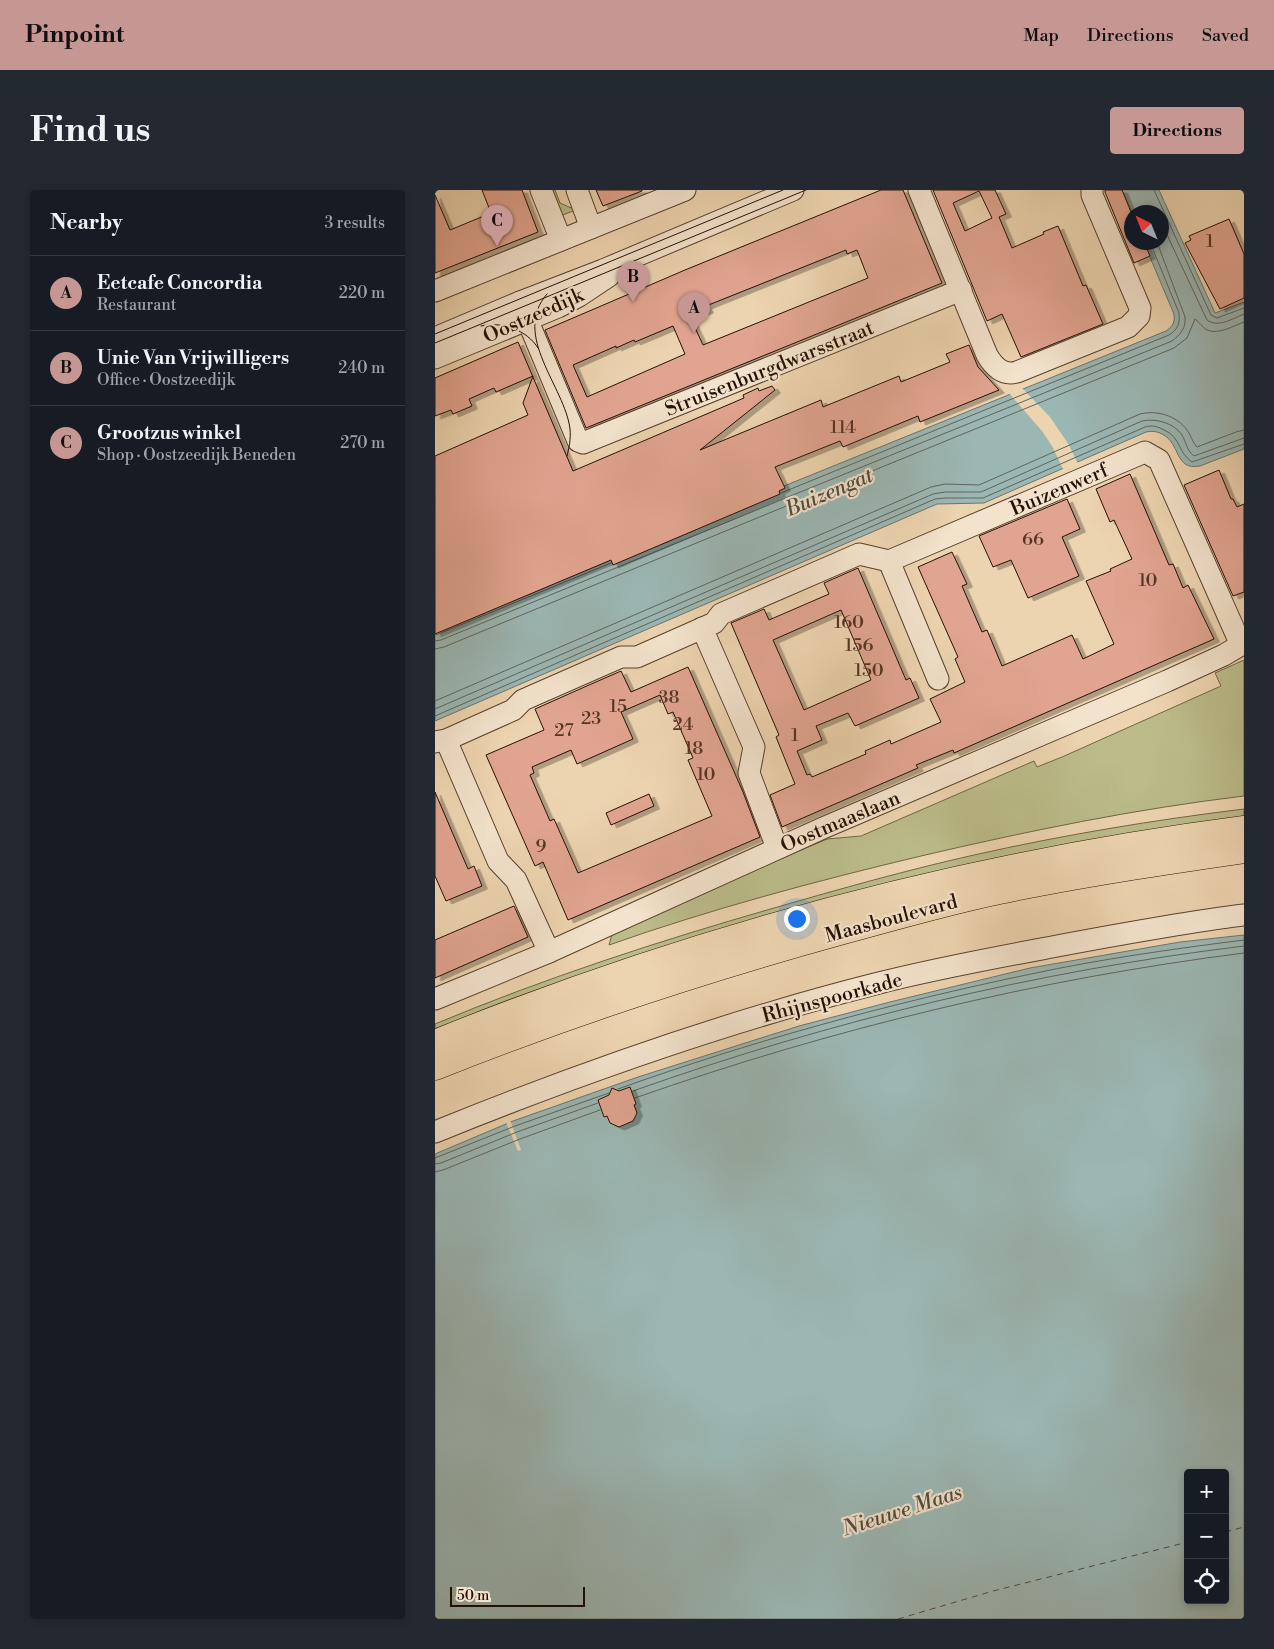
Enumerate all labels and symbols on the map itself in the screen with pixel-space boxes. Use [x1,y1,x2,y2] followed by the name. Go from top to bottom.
[481,205,513,246] pin: C
[1124,205,1169,250] north arrow
[1206,230,1214,253] house number: 1
[617,261,649,302] pin: B
[480,282,589,350] street label: Oostzeedijk
[678,292,710,333] pin: A
[661,316,878,423] street label: Struisenburgdwarsstraat
[830,416,856,439] house number: 114
[1006,458,1113,523] street label: Buizenwerf
[781,462,878,523] water label: Buizengat
[1022,528,1044,551] house number: 66
[1138,569,1158,592] house number: 10
[834,611,864,634] house number: 160
[845,634,873,657] house number: 156
[854,659,884,682] house number: 150
[659,686,679,709] house number: 38
[609,695,627,718] house number: 15
[581,707,601,730] house number: 23
[672,713,694,736] house number: 24
[554,719,574,742] house number: 27
[791,724,799,747] house number: 1
[685,737,703,760] house number: 18
[696,763,716,786] house number: 10
[777,786,904,859] street label: Oostmaaslaan
[536,835,547,858] house number: 9
[822,890,961,949] street label: Maasboulevard
[784,906,810,932] your location
[759,968,905,1029] street label: Rhijnspoorkade
[838,1479,966,1543] water label: Nieuwe Maas
[450,1584,585,1607] scale bar

